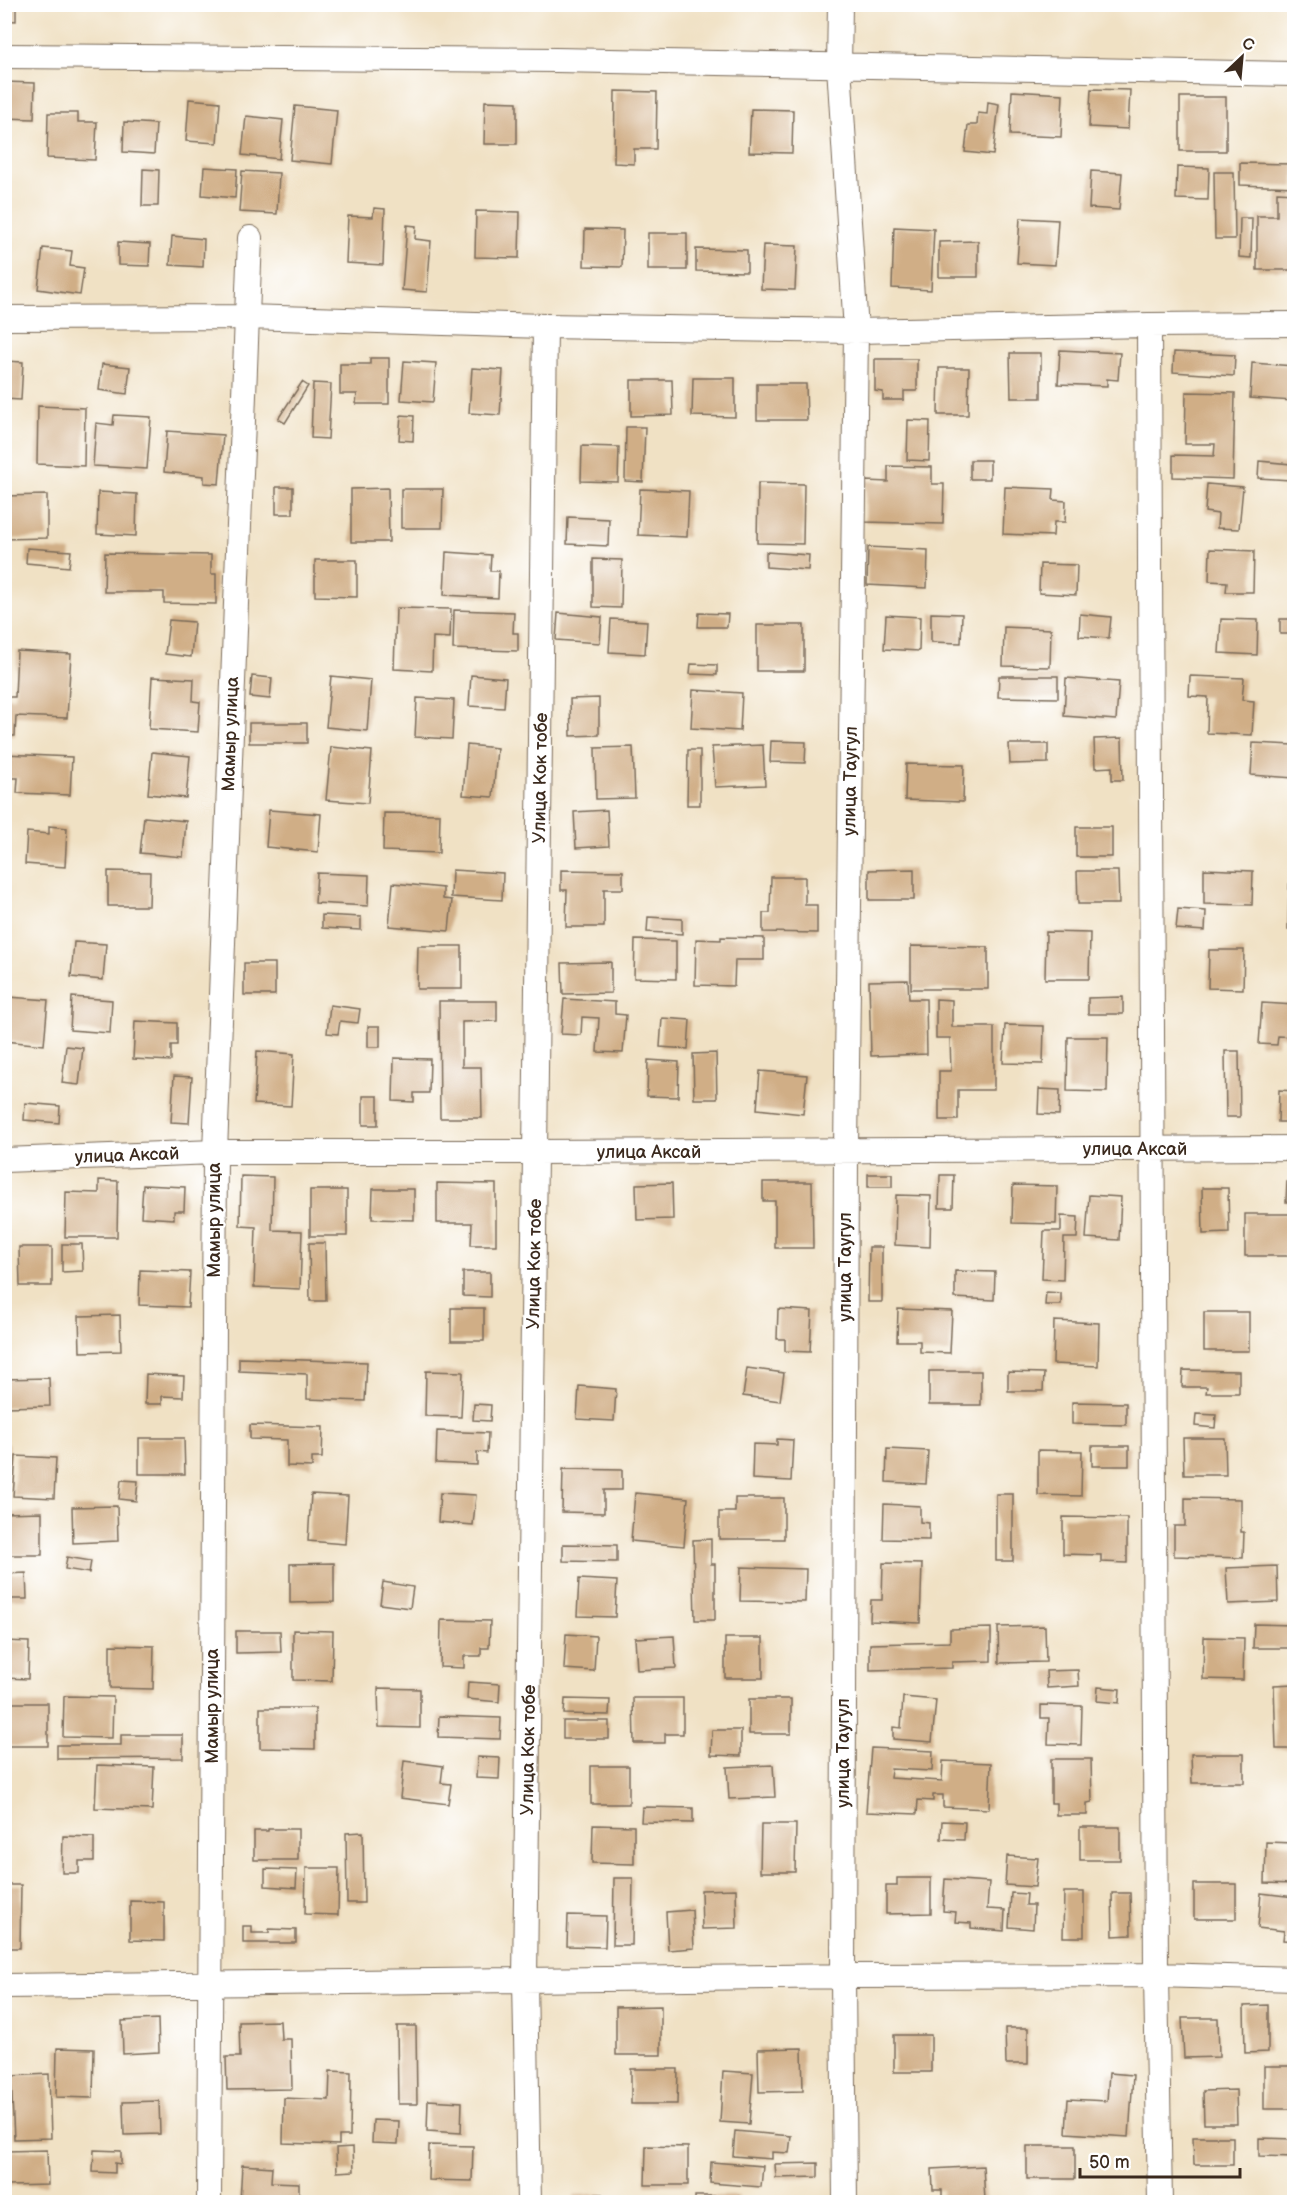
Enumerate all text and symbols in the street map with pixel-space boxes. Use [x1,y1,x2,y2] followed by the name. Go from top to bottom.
[1212,27,1272,87] north arrow
[1239,34,1257,56] text: С
[218,676,243,792] street label: Мамыр улица
[529,712,552,844] street label: Улица Кок тобе
[839,726,862,836] street label: улица Таугул
[1083,1139,1187,1160] street label: улица Аксай
[597,1142,701,1163] street label: улица Аксай
[74,1143,180,1168] street label: улица Аксай
[204,1162,225,1278] street label: Мамыр улица
[523,1198,546,1330] street label: Улица Кок тобе
[835,1212,856,1322] street label: улица Таугул
[202,1648,223,1764] street label: Мамыр улица
[517,1684,540,1816] street label: Улица Кок тобе
[833,1698,854,1808] street label: улица Таугул
[1080,2141,1240,2179] scale bar
[1089,2152,1130,2173] text: 50 m

